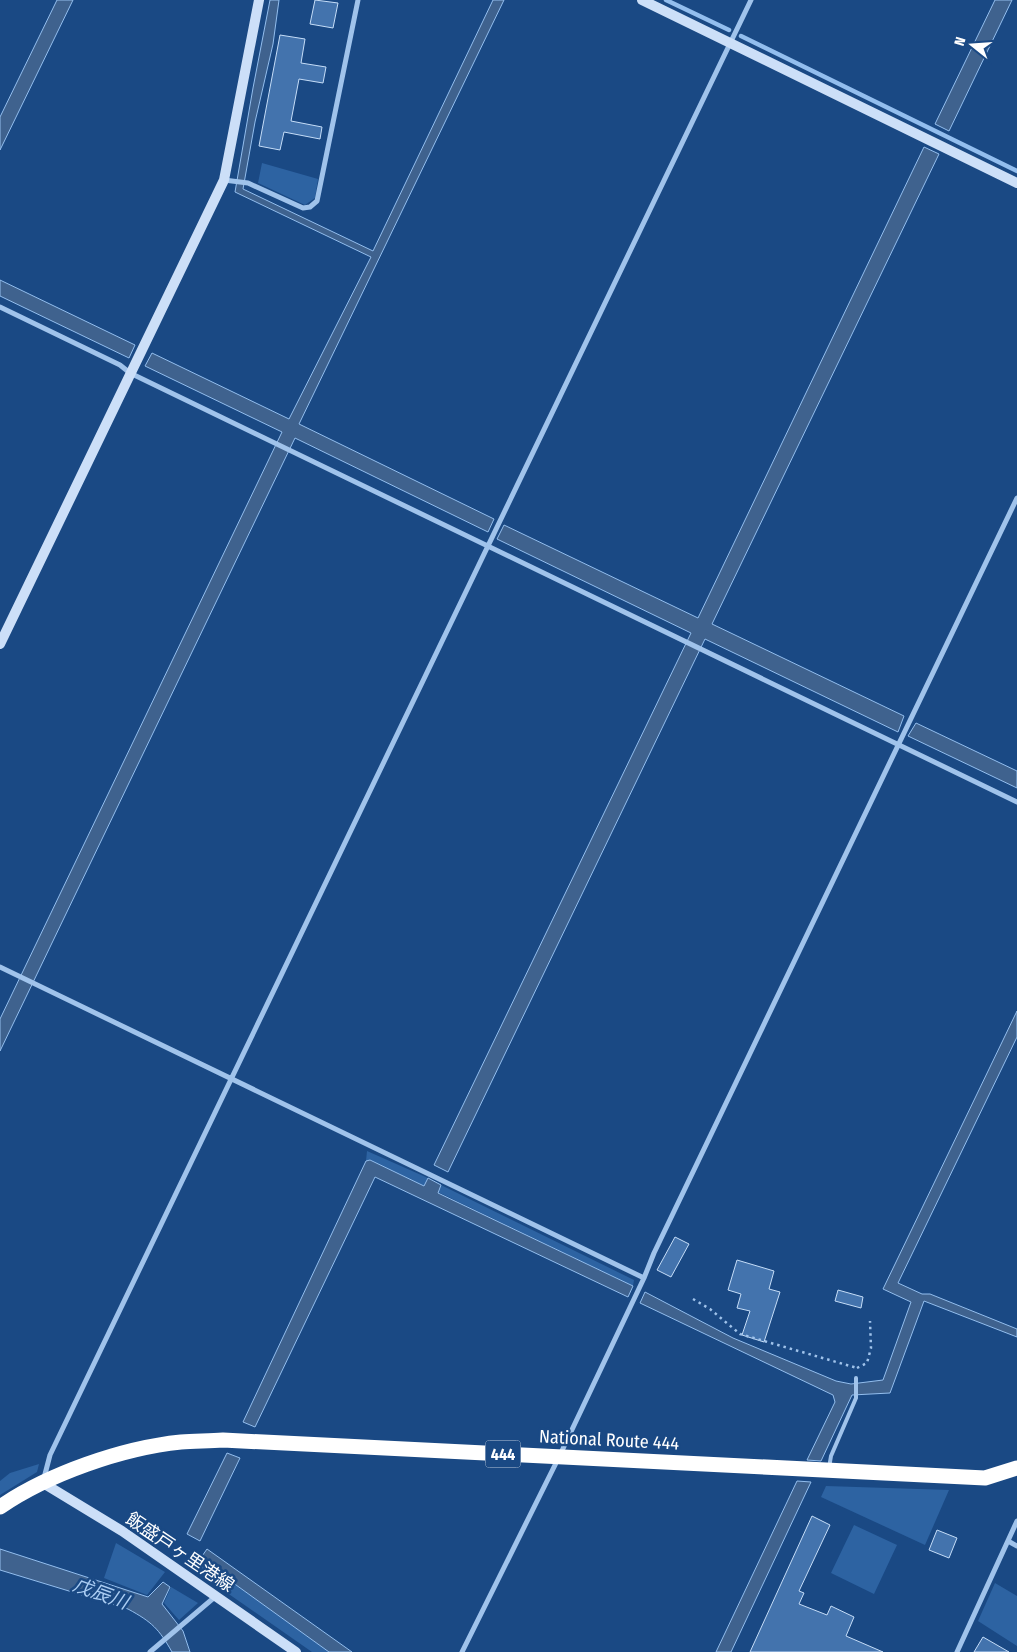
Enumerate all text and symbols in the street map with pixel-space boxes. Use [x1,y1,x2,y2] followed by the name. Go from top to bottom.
[947,20,997,70] north arrow
[951,35,969,48] text: N
[538,1425,680,1455] street label: National Route 444
[486,1440,520,1468] road number: 444
[122,1508,238,1596] street label: 飯盛戸ヶ里港線
[70,1573,133,1615] water label: 戊辰川

